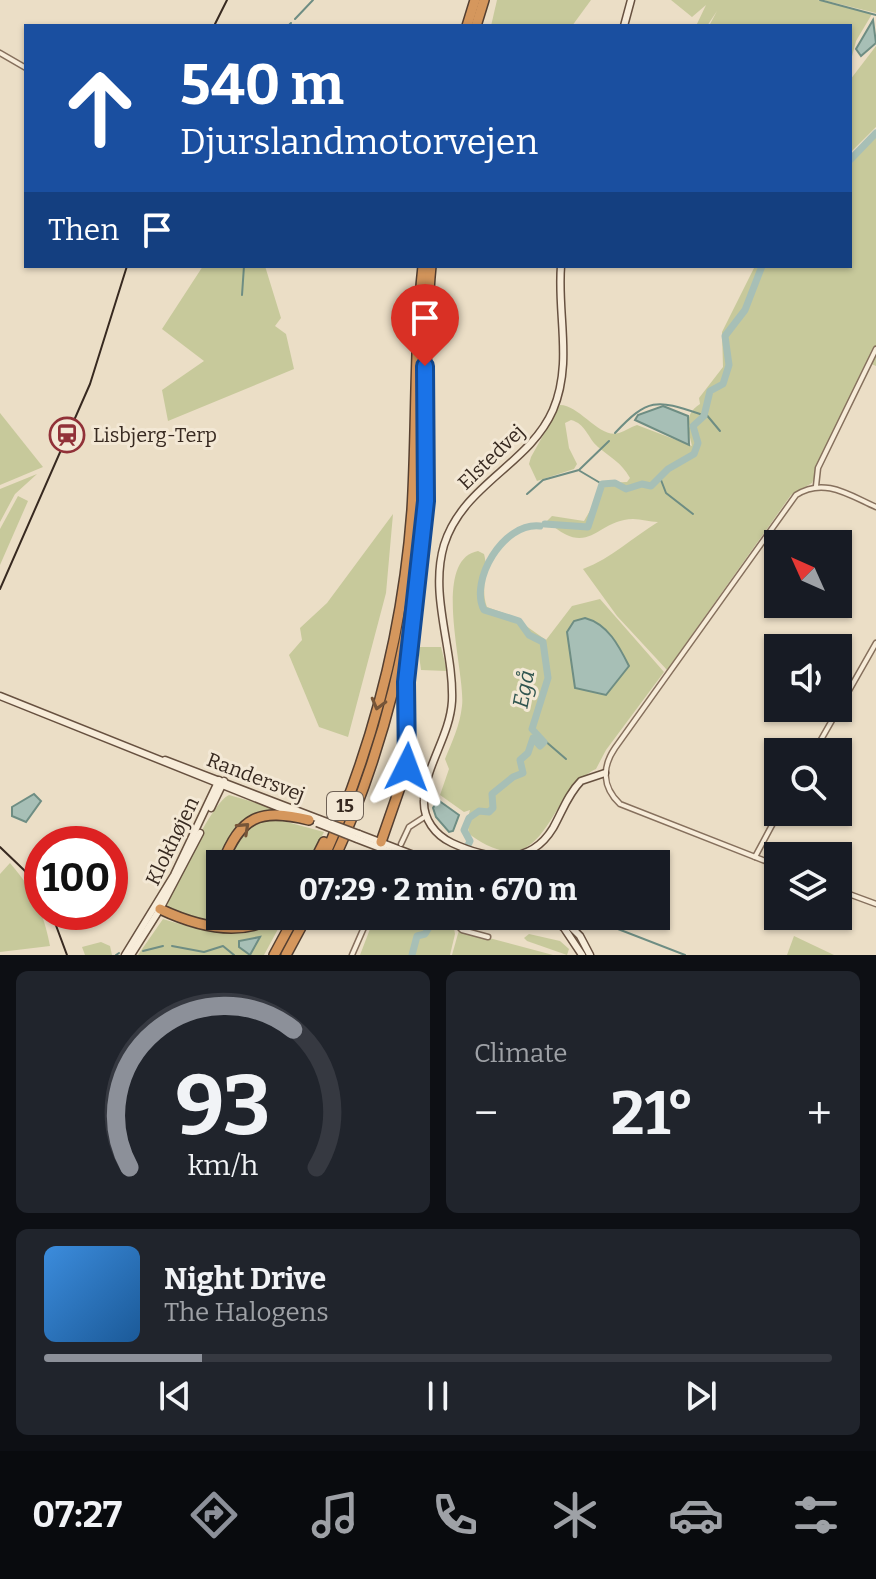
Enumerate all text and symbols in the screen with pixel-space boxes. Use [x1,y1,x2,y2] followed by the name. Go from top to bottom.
[180,52,344,119] text: 540 m
[48,56,152,160] icon: ahead
[180,120,538,164] text: Djurslandmotorvejen
[135,208,179,252] icon: arrive
[48,212,119,248] text: Then
[391,284,459,366] pin
[403,296,447,340] icon: arrive
[48,416,86,454] station icon: Lisbjerg-Terp
[453,419,530,495] street label: Elstedvej
[93,423,217,448] place label: Lisbjerg-Terp
[764,530,852,618] north arrow
[764,530,852,930] map controls
[764,634,852,722] button: sound
[507,668,540,710] water label: Egå
[371,697,387,711] one-way arrow
[365,725,449,809] position arrow
[764,738,852,826] button: search
[203,747,308,808] street label: Randersvej
[327,792,363,820] road number: 15
[140,793,205,890] street label: Klokhøjen
[235,822,249,837] one-way arrow
[24,826,128,930] speed limit sign: 100
[764,842,852,930] button: layers
[299,872,577,908] text: 07:29 · 2 min · 670 m
[474,1038,568,1069] text: Climate
[175,1056,271,1156] text: 93
[611,1078,694,1150] text: 21°
[474,1087,498,1140] text: −
[807,1087,832,1140] text: +
[188,1148,259,1183] text: km/h
[164,1261,326,1297] text: Night Drive
[164,1297,329,1328] text: The Halogens
[153,1374,197,1418] icon: previous
[416,1374,460,1418] icon: pause
[679,1374,723,1418] icon: next
[186,1487,242,1543] icon: directions
[307,1487,363,1543] icon: music
[427,1487,483,1543] icon: phone
[547,1487,603,1543] icon: climate
[668,1487,724,1543] icon: car
[788,1487,844,1543] icon: filters
[32,1493,122,1537] text: 07:27

